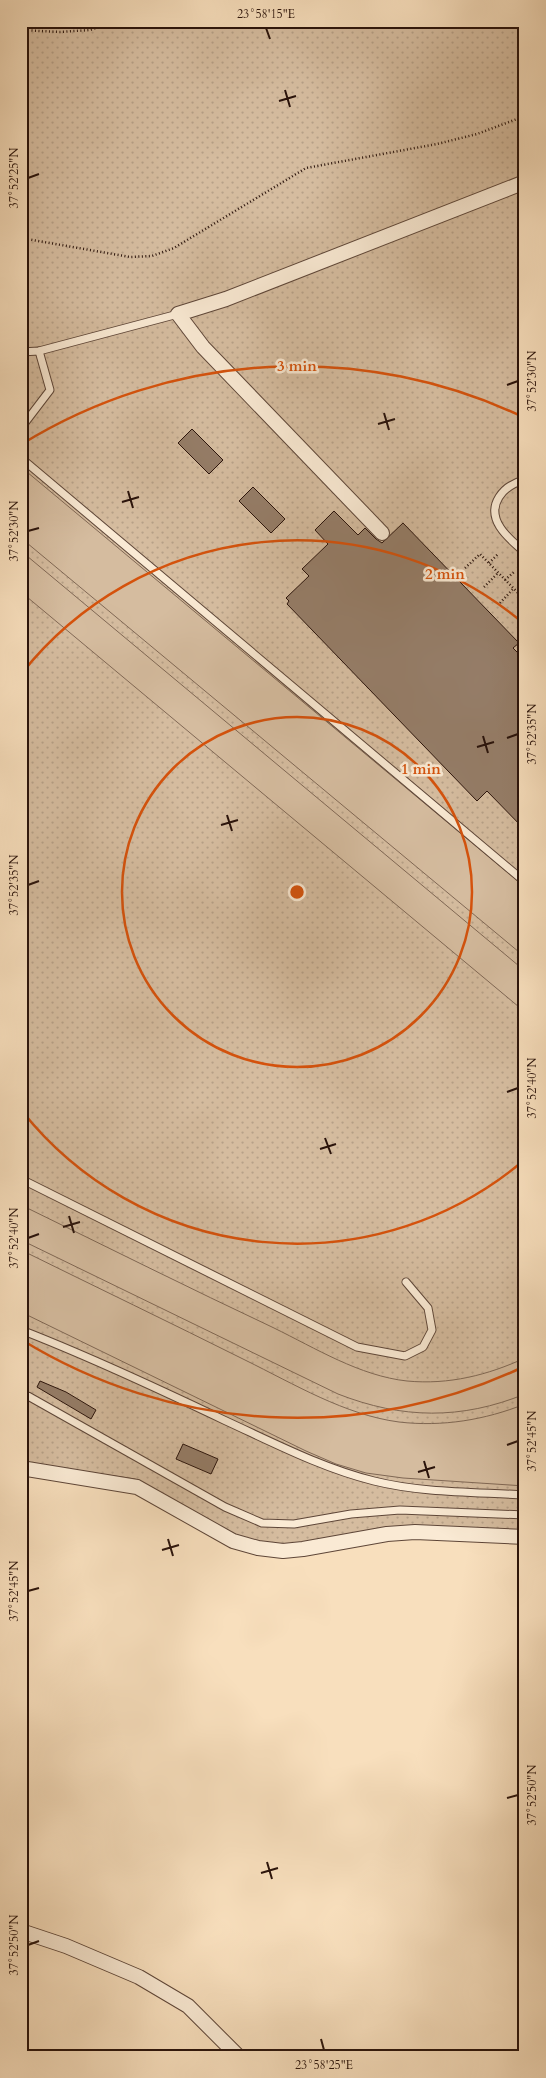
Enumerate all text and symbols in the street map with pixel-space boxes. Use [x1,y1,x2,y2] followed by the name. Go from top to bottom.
[237,6,295,22] text: 23°58'15"E
[6,147,22,208] text: 37°52'25"N
[524,350,540,411] text: 37°52'30"N
[277,356,317,376] text: 3 min
[6,500,22,561] text: 37°52'30"N
[425,564,465,584] text: 2 min
[524,703,540,764] text: 37°52'35"N
[401,759,441,779] text: 1 min
[6,854,22,915] text: 37°52'35"N
[288,883,306,901] centre of rings
[524,1057,540,1118] text: 37°52'40"N
[6,1207,22,1268] text: 37°52'40"N
[524,1410,540,1471] text: 37°52'45"N
[6,1560,22,1621] text: 37°52'45"N
[524,1764,540,1825] text: 37°52'50"N
[6,1914,22,1975] text: 37°52'50"N
[295,2057,353,2073] text: 23°58'25"E

